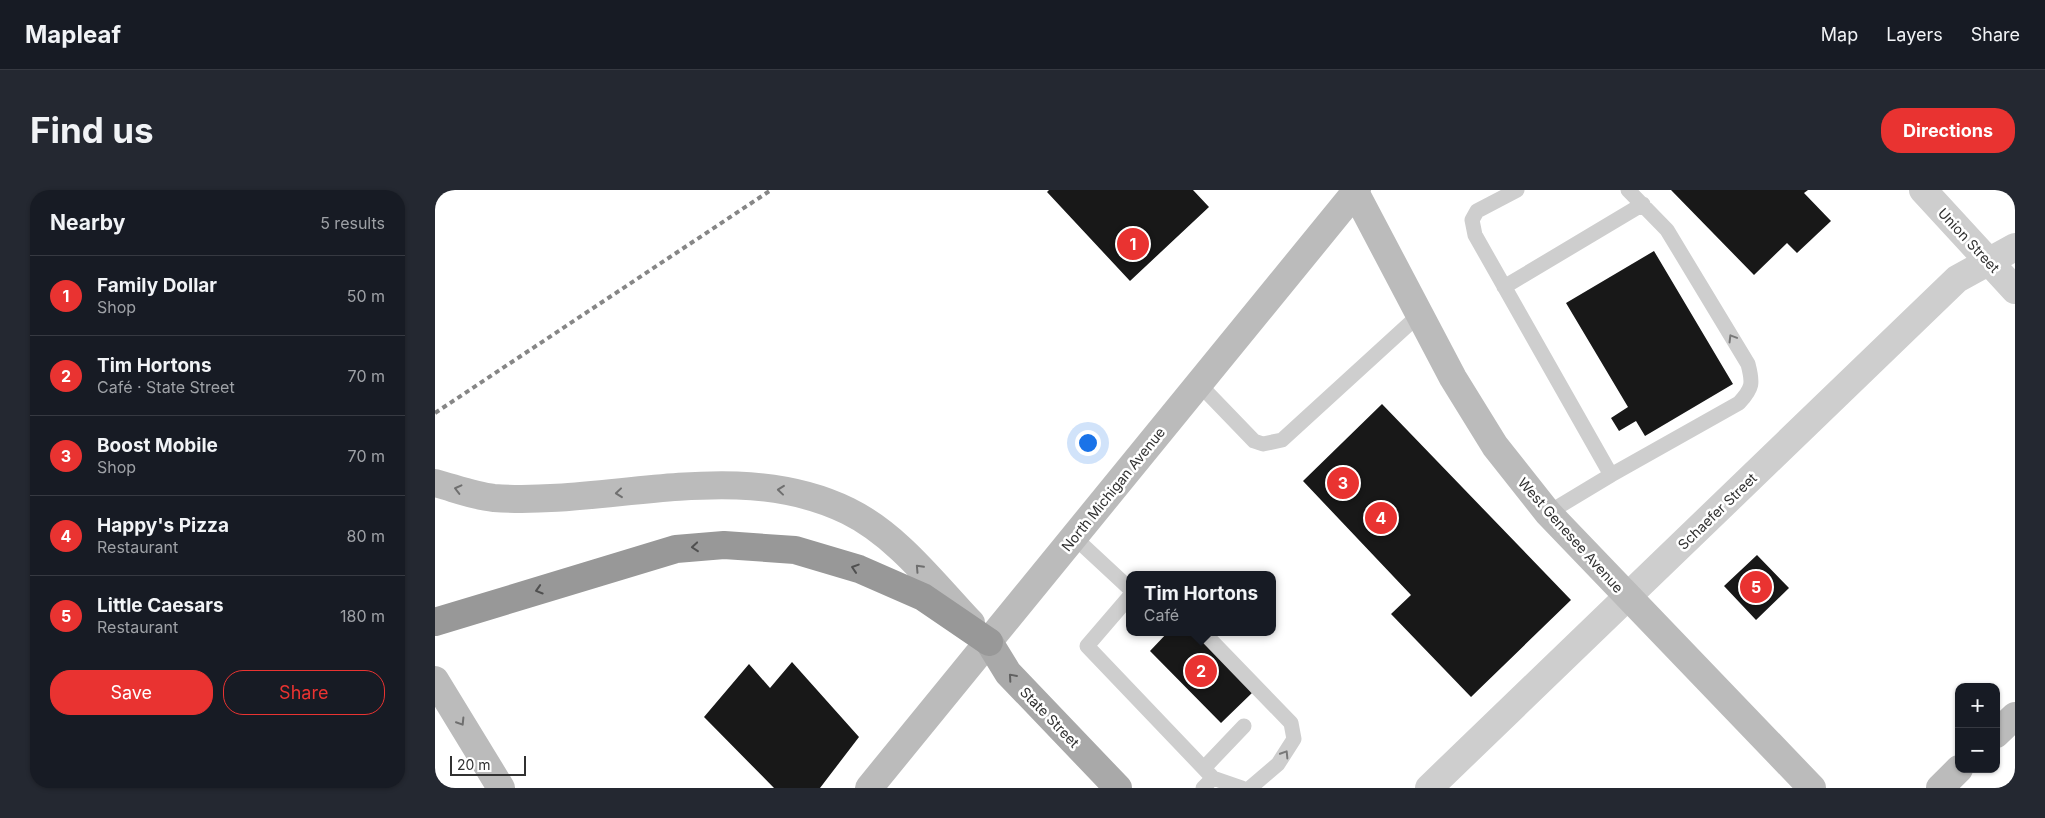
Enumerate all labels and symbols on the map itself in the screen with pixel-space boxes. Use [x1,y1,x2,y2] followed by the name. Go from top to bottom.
[1935,204,2004,276] street label: Union Street
[1117,225,1149,263] pin: 1
[1729,334,1739,343] one-way arrow
[1058,424,1168,554] street label: North Michigan Avenue
[1075,430,1101,456] your location
[1327,464,1359,502] pin: 3
[1674,469,1760,553] street label: Schaefer Street
[1515,474,1627,596] street label: West Genesee Avenue
[453,484,462,495] one-way arrow
[777,485,785,496] one-way arrow
[615,487,623,498] one-way arrow
[1365,499,1397,537] pin: 4
[691,541,699,552] one-way arrow
[851,564,859,574] one-way arrow
[916,565,925,574] one-way arrow
[1740,568,1772,606] pin: 5
[535,585,543,595] one-way arrow
[1185,652,1217,690] pin: 2
[1008,673,1017,682] one-way arrow
[1017,683,1083,751] street label: State Street
[454,716,464,725] one-way arrow
[1278,751,1288,760] one-way arrow
[450,753,526,776] scale bar

